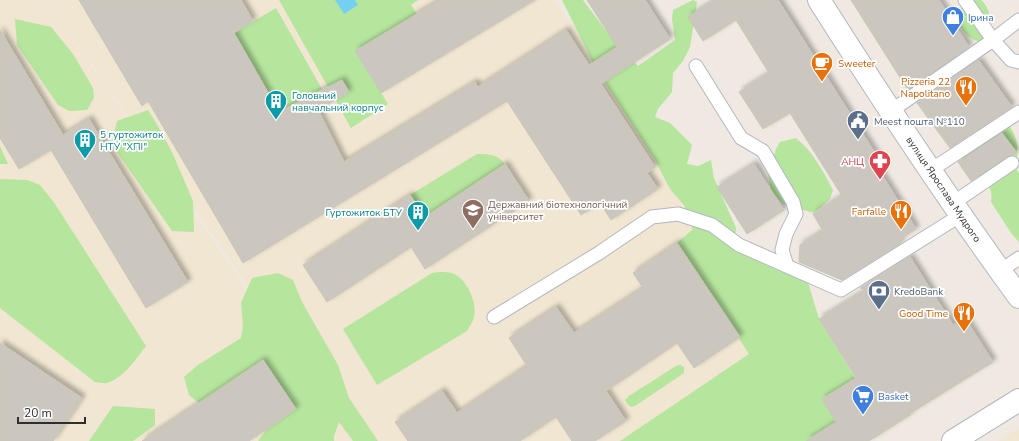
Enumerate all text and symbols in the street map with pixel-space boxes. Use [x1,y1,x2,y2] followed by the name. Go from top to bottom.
[940,4,966,37] shop icon: Ірина
[968,11,994,25] place label: Ірина
[809,50,835,83] cafe icon: Sweeter
[838,57,876,71] place label: Sweeter
[953,74,979,107] restaurant icon: Pizzeria 22 Napolitano
[901,75,950,101] place label: Pizzeria 22 Napolitano
[263,88,289,121] building icon: Головний навчальний корпус
[292,89,384,115] place label: Головний навчальний корпус
[845,108,871,141] public building icon: Meest пошта №110
[874,115,965,129] place label: Meest пошта №110
[72,127,98,160] building icon: 5 гуртожиток НТУ "ХПІ"
[100,128,164,154] place label: 5 гуртожиток НТУ "ХПІ"
[903,134,984,245] street label: вулиця Ярослава Мудрого
[867,148,893,181] pharmacy icon: АНЦ
[841,155,864,169] place label: АНЦ
[460,197,486,230] school or university icon: Державний біотехнологічний університет
[488,198,628,224] place label: Державний біотехнологічний університет
[888,198,914,231] restaurant icon: Farfalle
[405,199,431,232] building icon: Гуртожиток БТУ
[852,205,886,219] place label: Farfalle
[326,206,403,220] place label: Гуртожиток БТУ
[866,278,892,311] bank icon: KredoBank
[894,285,944,299] place label: KredoBank
[951,300,977,333] restaurant icon: Good Time
[899,307,948,321] place label: Good Time
[850,383,876,416] supermarket icon: Basket
[878,390,909,404] place label: Basket
[18,399,85,425] scale bar
[24,405,52,421] text: 20 m

